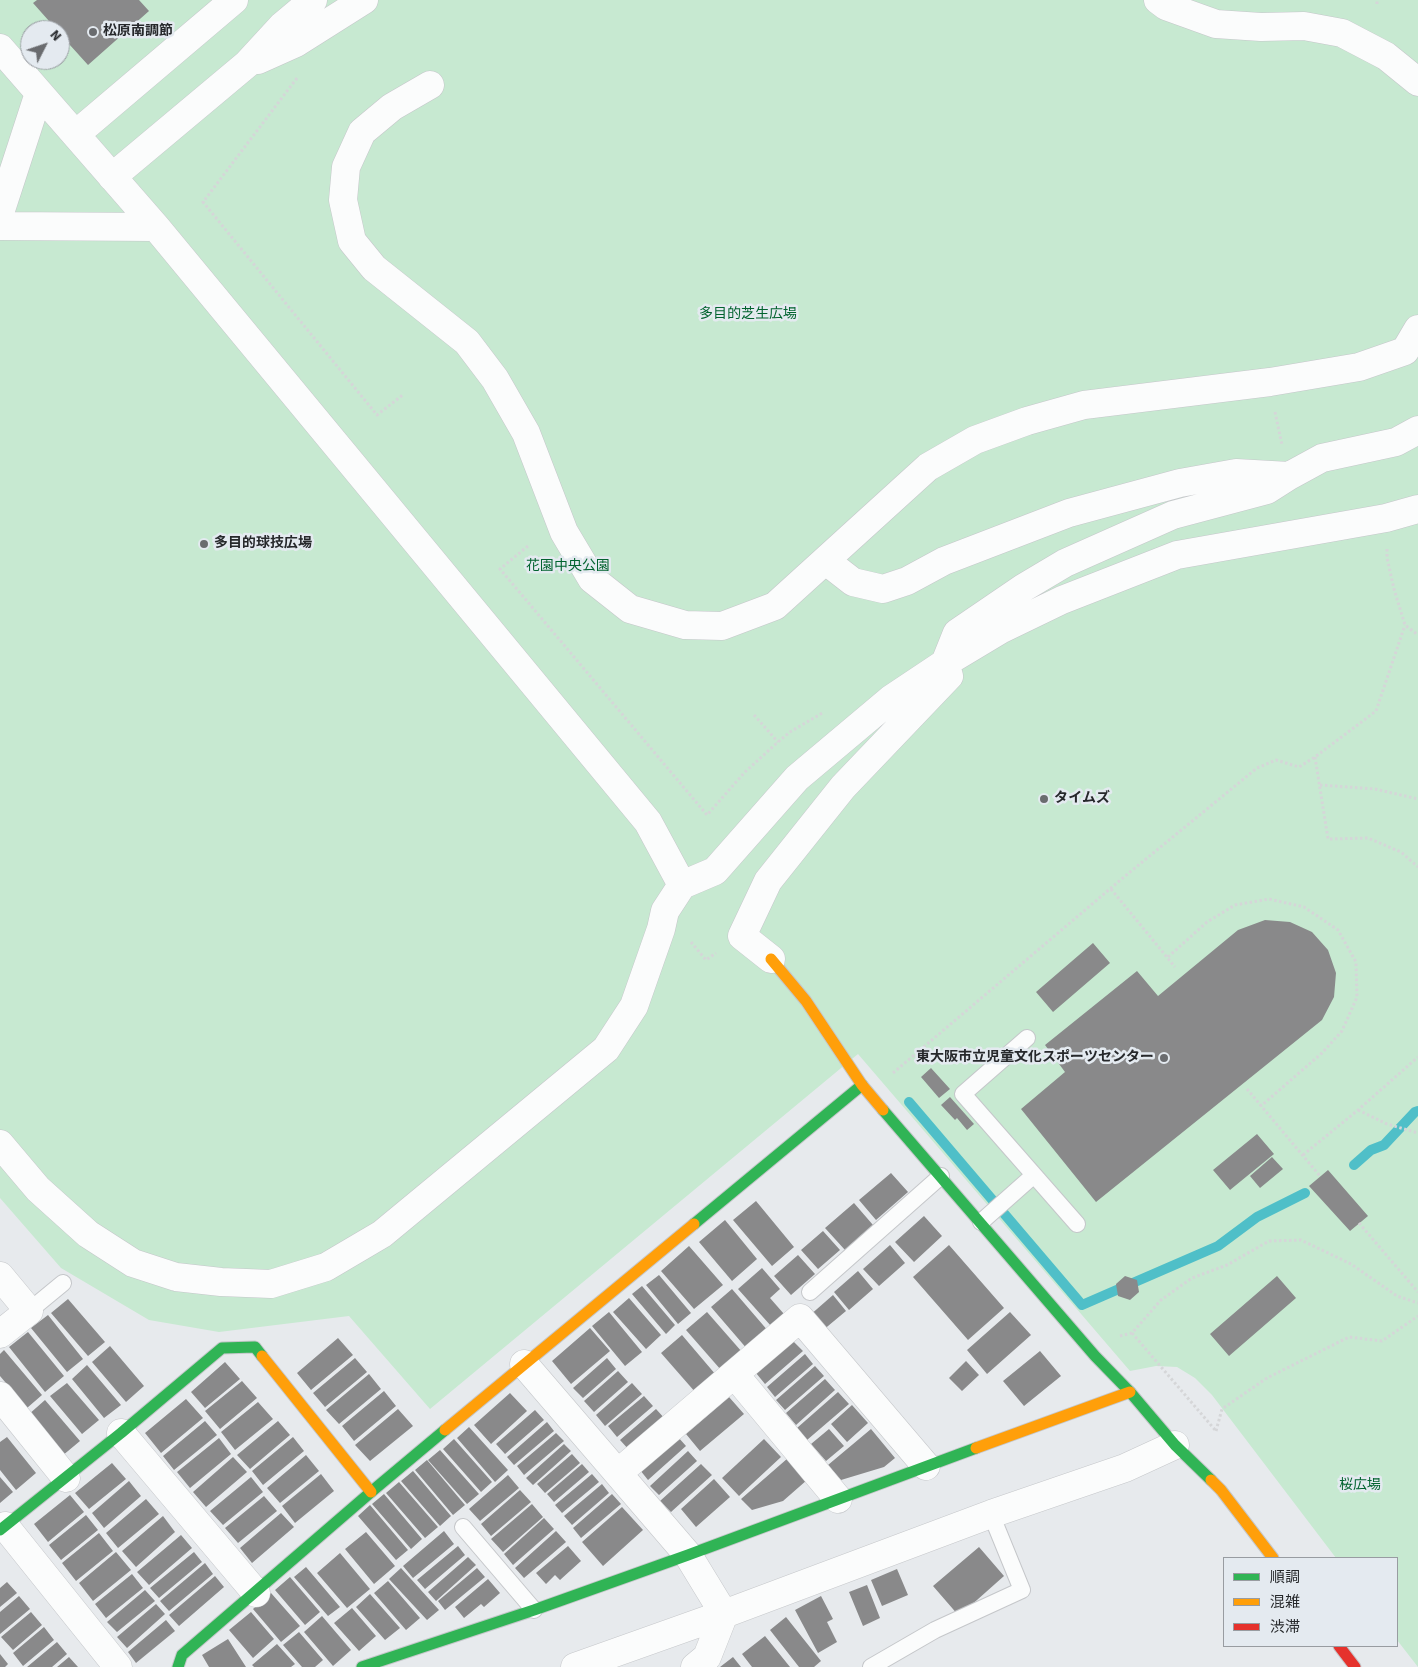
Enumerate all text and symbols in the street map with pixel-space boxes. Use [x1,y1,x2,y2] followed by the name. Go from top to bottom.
[20,20,70,70] north arrow
[103,24,173,40] place label: 松原南調節
[45,26,66,46] text: N
[87,26,99,38] marker: 松原南調節
[699,307,797,323] park label: 多目的芝生広場
[214,536,312,552] place label: 多目的球技広場
[198,538,210,550] marker: 多目的球技広場
[526,559,610,575] park label: 花園中央公園
[1054,791,1110,807] place label: タイムズ
[1038,793,1050,805] marker: タイムズ
[916,1050,1154,1066] place label: 東大阪市立児童文化スポーツセンター
[1158,1052,1170,1064] marker: 東大阪市立児童文化スポーツセンター
[1339,1478,1381,1494] park label: 桜広場
[1223,1557,1398,1647] legend
[1270,1567,1300,1588] text: 順調
[1270,1592,1300,1613] text: 混雑
[1270,1617,1300,1638] text: 渋滞

